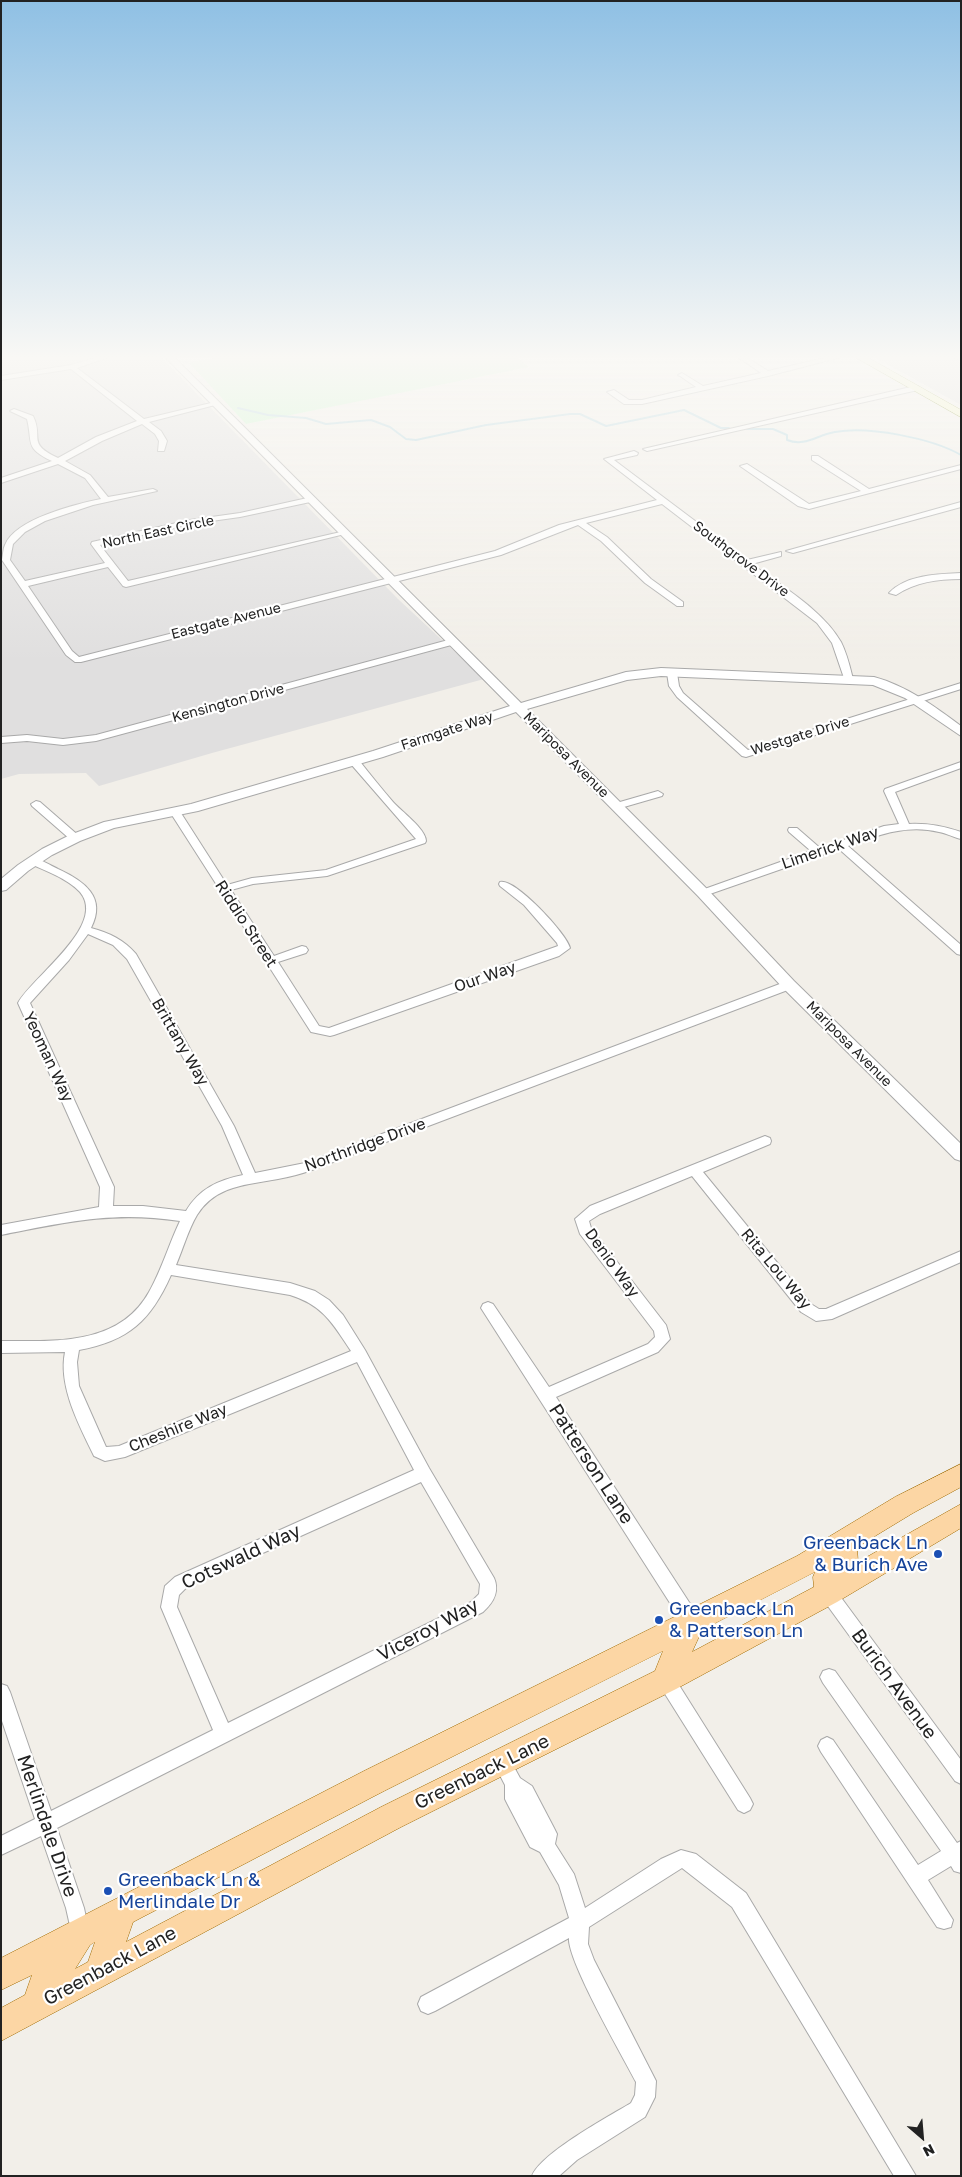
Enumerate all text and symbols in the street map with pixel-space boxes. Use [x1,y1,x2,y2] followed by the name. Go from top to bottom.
[100,512,216,552] street label: North East Circle
[690,517,792,601] street label: Southgrove Drive
[169,599,283,643] street label: Eastgate Avenue
[170,680,286,726] street label: Kensington Drive
[399,708,495,754] street label: Farmgate Way
[520,709,612,801] street label: Mariposa Avenue
[749,713,851,759] street label: Westgate Drive
[779,822,881,874] street label: Limerick Way
[211,877,281,971] street label: Riddio Street
[452,957,518,997] street label: Our Way
[147,995,213,1089] street label: Brittany Way
[803,998,895,1090] street label: Mariposa Avenue
[19,1009,77,1105] street label: Yeoman Way
[302,1114,428,1176] street label: Northridge Drive
[581,1225,643,1301] street label: Denio Way
[737,1225,815,1313] street label: Rita Lou Way
[126,1400,230,1456] street label: Cheshire Way
[544,1400,638,1528] street label: Patterson Lane
[178,1520,304,1594] street label: Cotswald Way
[803,1532,928,1576] place label: Greenback Ln & Burich Ave
[932,1548,944,1560] marker: Greenback Ln & Burich Ave
[374,1594,482,1666] street label: Viceroy Way
[669,1598,803,1642] place label: Greenback Ln & Patterson Ln
[653,1614,665,1626] marker: Greenback Ln & Patterson Ln
[846,1624,942,1744] street label: Burich Avenue
[411,1730,553,1814] street label: Greenback Lane
[12,1752,82,1900] street label: Merlindale Drive
[118,1869,261,1913] place label: Greenback Ln & Merlindale Dr
[102,1885,114,1897] marker: Greenback Ln & Merlindale Dr
[40,1921,180,2011] street label: Greenback Lane
[897,2112,947,2162] north arrow
[920,2141,938,2161] text: N

